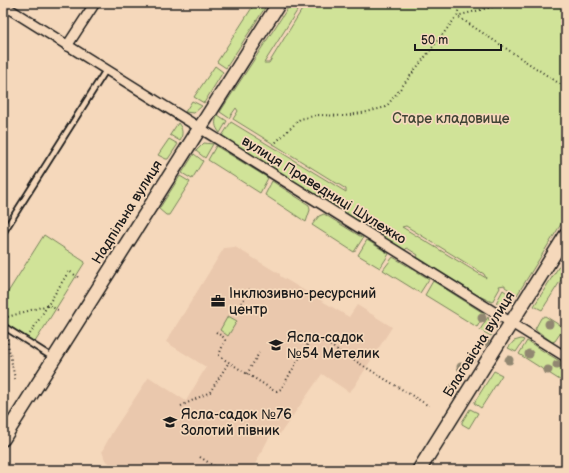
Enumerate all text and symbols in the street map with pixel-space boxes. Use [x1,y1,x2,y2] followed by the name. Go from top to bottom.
[415,26,501,52] scale bar
[421,33,448,48] text: 50 m
[392,110,510,127] park label: Старе кладовище
[239,132,409,248] street label: вулиця Праведниці Шулежко
[88,157,166,267] street label: Надпільна вулиця
[229,285,376,318] place label: Інклюзивно-ресурсний центр
[440,288,519,400] street label: Благовісна вулиця
[210,293,226,309] office icon: Інклюзивно-ресурсний центр
[287,329,380,362] place label: Ясла-садок №54 Метелик
[268,337,284,353] school or university icon: Ясла-садок №54 Метелик
[181,406,292,439] place label: Ясла-садок №76 Золотий півник
[162,414,178,430] school or university icon: Ясла-садок №76 Золотий півник

